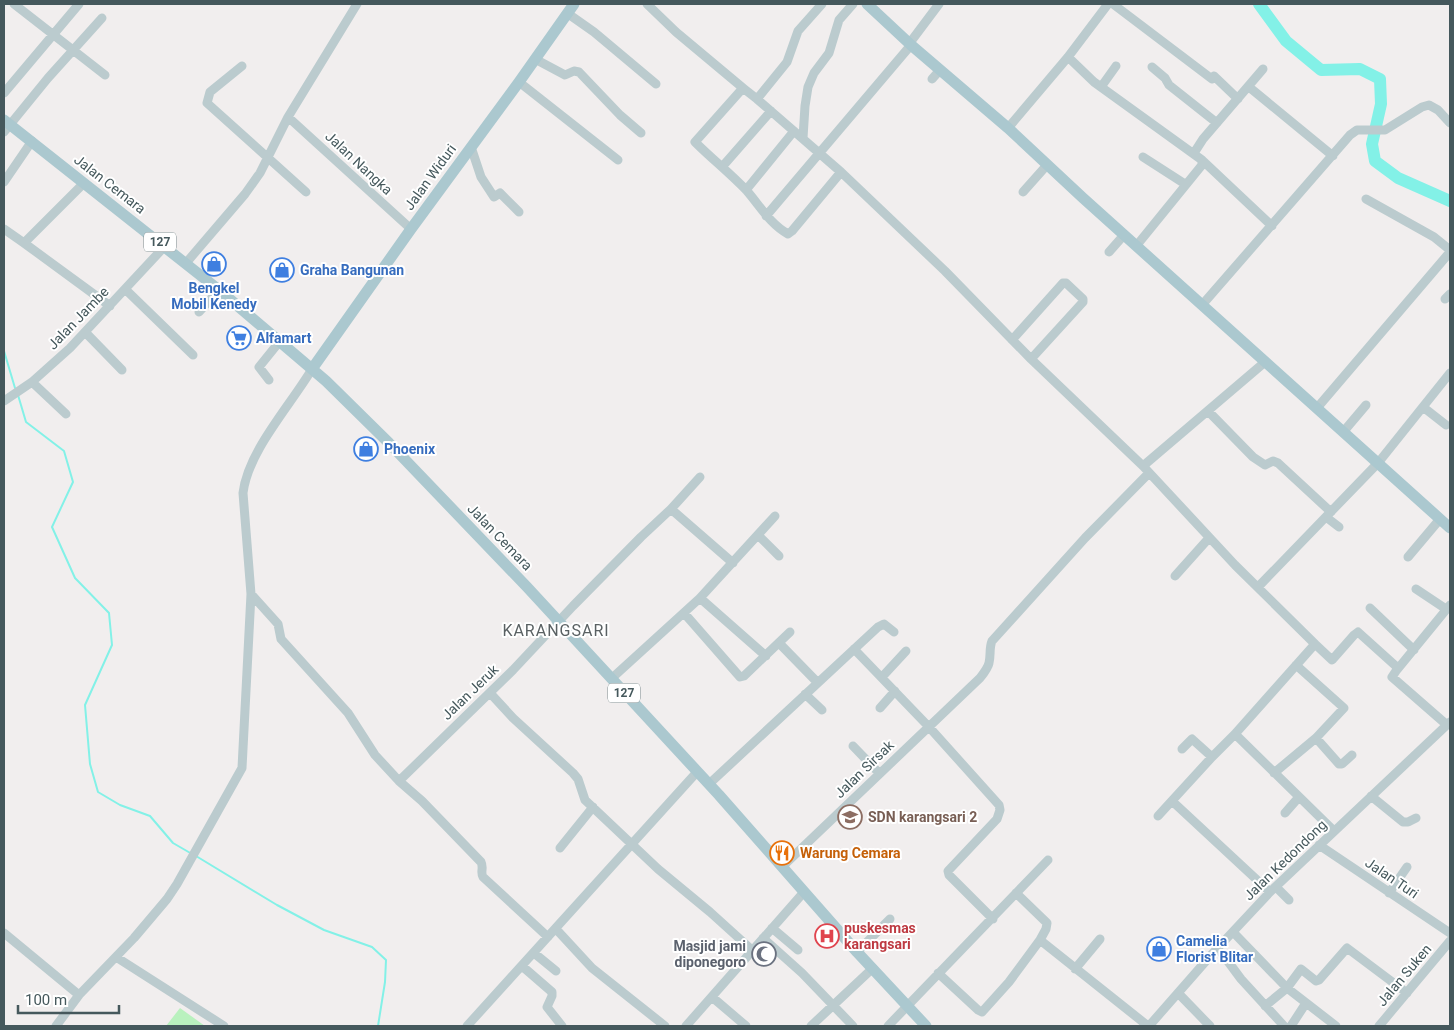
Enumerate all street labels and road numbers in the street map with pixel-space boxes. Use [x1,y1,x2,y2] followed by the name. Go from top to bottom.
[322,128,396,198] street label: Jalan Nangka
[401,141,459,213] street label: Jalan Widuri
[71,151,149,217] street label: Jalan Cemara
[144,232,176,252] road number: 127
[44,284,112,352] street label: Jalan Jambe
[464,500,536,574] street label: Jalan Cemara
[438,661,502,723] street label: Jalan Jeruk
[608,684,640,702] road number: 127
[831,736,898,801] street label: Jalan Sirsak
[1240,816,1330,904] street label: Jalan Kedondong
[1362,854,1422,902] street label: Jalan Turi
[1374,941,1434,1009] street label: Jalan Suken

